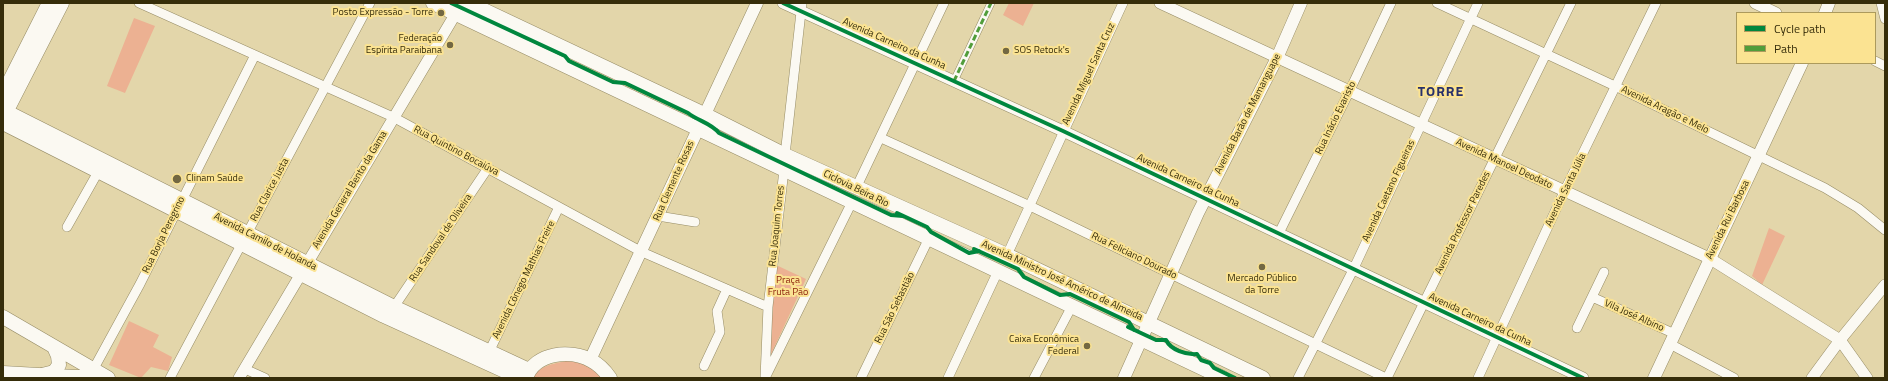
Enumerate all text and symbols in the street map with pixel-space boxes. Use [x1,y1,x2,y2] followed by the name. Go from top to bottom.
[333,7,433,19] place label: Posto Expressão - Torre
[436,8,446,18] marker: Posto Expressão - Torre
[1736,12,1876,64] legend
[840,16,948,72] street label: Avenida Carneiro da Cunha
[1774,19,1826,38] text: Cycle path
[1060,21,1118,127] street label: Avenida Miguel Santa Cruz
[366,33,442,56] place label: Federação Espírita Paraibana
[1774,39,1798,58] text: Path
[445,40,455,50] marker: Federação Espírita Paraibana
[1014,45,1069,57] place label: SOS Retock's
[1001,46,1011,56] marker: SOS Retock's
[1212,52,1284,176] street label: Avenida Barão de Mamanguape
[1313,80,1359,156] street label: Rua Inácio Evaristo
[1619,84,1711,136] street label: Avenida Aragão e Melo
[1418,85,1464,101] district label: TORRE
[411,123,501,179] street label: Rua Quintino Bocaiúva
[310,129,390,251] street label: Avenida General Bento da Gama
[1454,136,1554,192] street label: Avenida Manoel Deodato
[1360,138,1418,244] street label: Avenida Caetano Figueiras
[651,139,697,223] street label: Rua Clemente Rosas
[1135,152,1241,210] street label: Avenida Carneiro da Cunha
[1543,152,1589,228] street label: Avenida Santa Júlia
[248,156,292,224] street label: Rua Clarice Justa
[821,168,891,210] street label: Ciclovia Beira Rio
[1433,170,1493,276] street label: Avenida Professor Paredes
[171,173,183,185] marker: Clinam Saúde
[186,173,243,185] place label: Clinam Saúde
[1704,179,1752,261] street label: Avenida Rui Barbosa
[767,185,787,267] street label: Rua Joaquim Torres
[407,192,475,284] street label: Rua Sandoval de Oliveira
[140,195,188,275] street label: Rua Borja Peregrino
[212,211,318,273] street label: Avenida Camilo de Holanda
[490,219,558,341] street label: Avenida Cônego Mathias Freire
[1089,230,1179,282] street label: Rua Feliciano Dourado
[980,238,1144,324] street label: Avenida Ministro José Américo de Almeida
[1257,262,1267,272] marker: Mercado Público da Torre
[873,270,917,346] street label: Rua São Sebastião
[1227,273,1297,296] place label: Mercado Público da Torre
[768,275,808,298] park label: Praça Fruta Pão
[1427,291,1533,349] street label: Avenida Carneiro da Cunha
[1602,298,1666,334] street label: Vila José Albino
[1009,334,1079,358] place label: Caixa Econômica Federal
[1082,341,1092,351] marker: Caixa Econômica Federal

